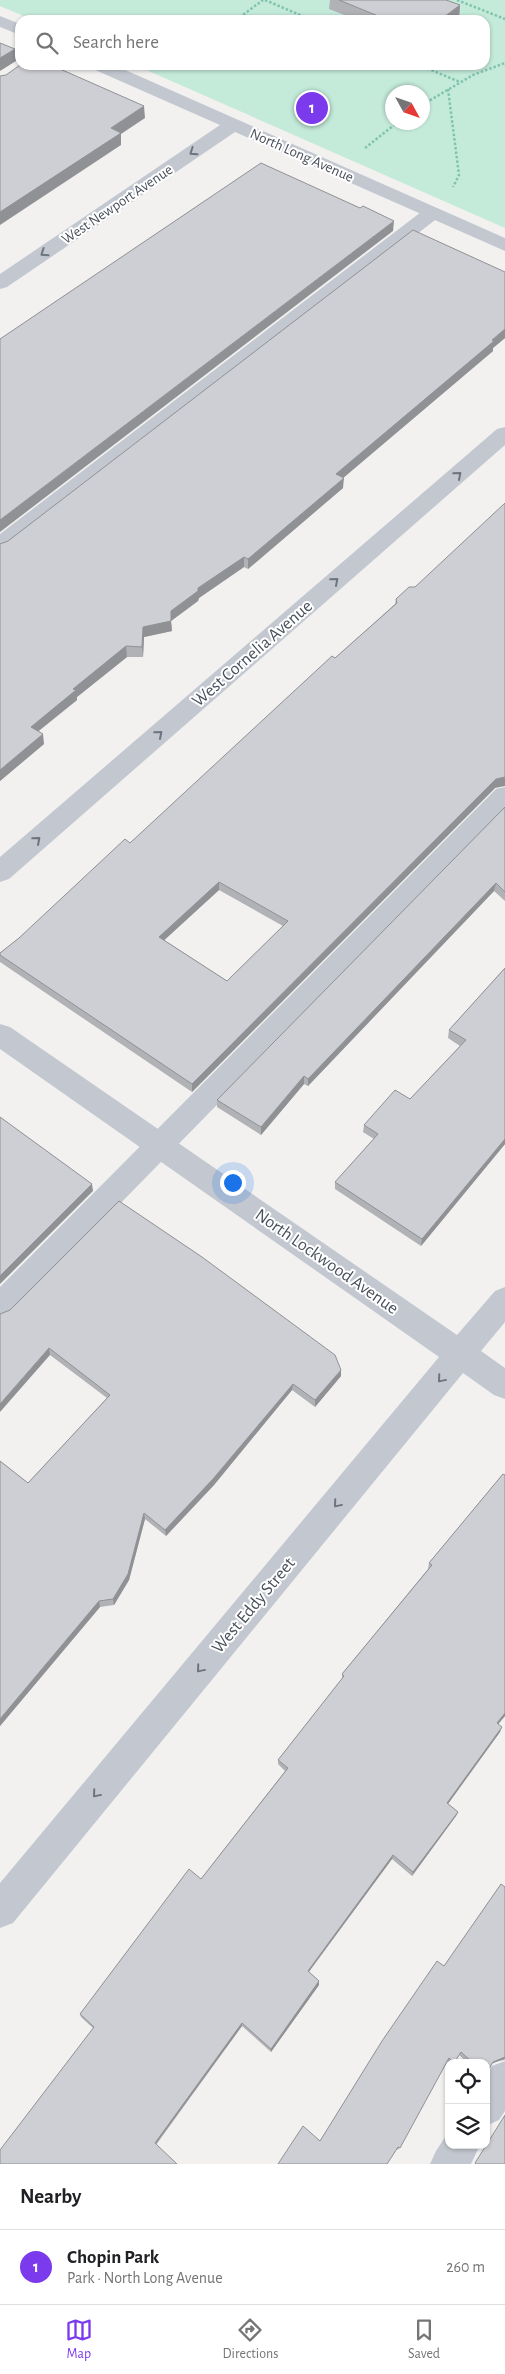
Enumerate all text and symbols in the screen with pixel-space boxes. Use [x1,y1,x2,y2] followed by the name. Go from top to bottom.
[15,15,490,70] search box
[33,29,61,57] icon: search
[73,33,159,52] text: Search here
[385,85,430,130] north arrow
[296,89,328,127] pin: 1
[248,126,356,185] street label: North Long Avenue
[189,146,198,155] one-way arrow
[59,162,175,247] street label: West Newport Avenue
[40,247,50,256] one-way arrow
[452,471,461,480] one-way arrow
[329,578,338,587] one-way arrow
[189,597,316,711] street label: West Cornelia Avenue
[154,730,163,739] one-way arrow
[31,837,40,846] one-way arrow
[220,1170,246,1196] your location
[252,1206,401,1318] street label: North Lockwood Avenue
[437,1373,446,1382] one-way arrow
[334,1498,343,1507] one-way arrow
[209,1554,299,1657] street label: West Eddy Street
[196,1664,205,1673] one-way arrow
[93,1789,102,1798] one-way arrow
[445,2059,490,2149] map controls
[445,2059,490,2104] button: locate
[445,2104,490,2149] button: layers
[20,2186,81,2207] text: Nearby
[67,2248,159,2267] text: Chopin Park
[33,2259,39,2275] text: 1
[446,2259,485,2275] text: 260 m
[67,2270,223,2286] text: Park · North Long Avenue
[65,2316,93,2363] tab: Map
[223,2316,278,2363] tab: Directions
[408,2316,440,2363] tab: Saved

